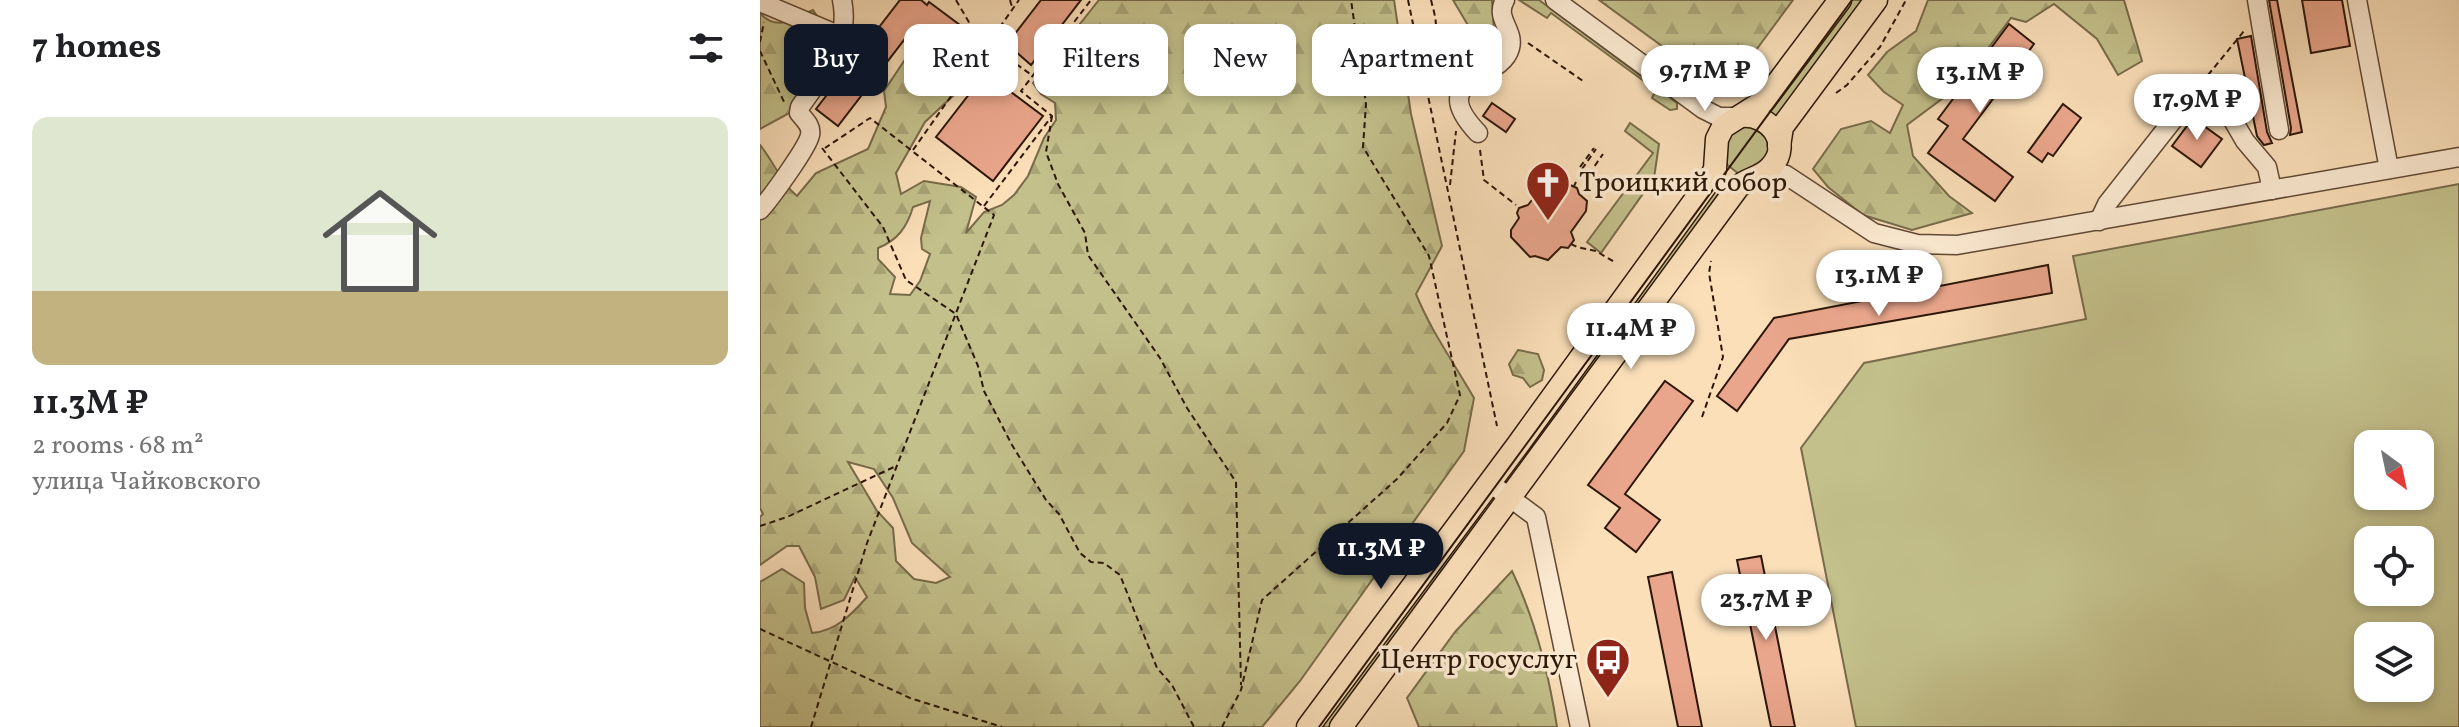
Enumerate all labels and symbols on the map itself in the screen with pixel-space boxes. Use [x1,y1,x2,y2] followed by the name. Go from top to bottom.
[1631,45,1779,113] pin: 9.71M ₽
[1906,47,2054,115] pin: 13.1M ₽
[2123,74,2271,142] pin: 17.9M ₽
[1524,159,1572,222] church icon: Троицкий собор
[1579,164,1787,203] place label: Троицкий собор
[1805,250,1953,318] pin: 13.1M ₽
[1557,303,1705,371] pin: 11.4M ₽
[2354,430,2434,510] north arrow
[1307,523,1455,591] pin: 11.3M ₽
[1692,574,1840,642] pin: 23.7M ₽
[1584,636,1632,699] bus stop icon: Центр госуслуг
[1380,641,1577,680] place label: Центр госуслуг

